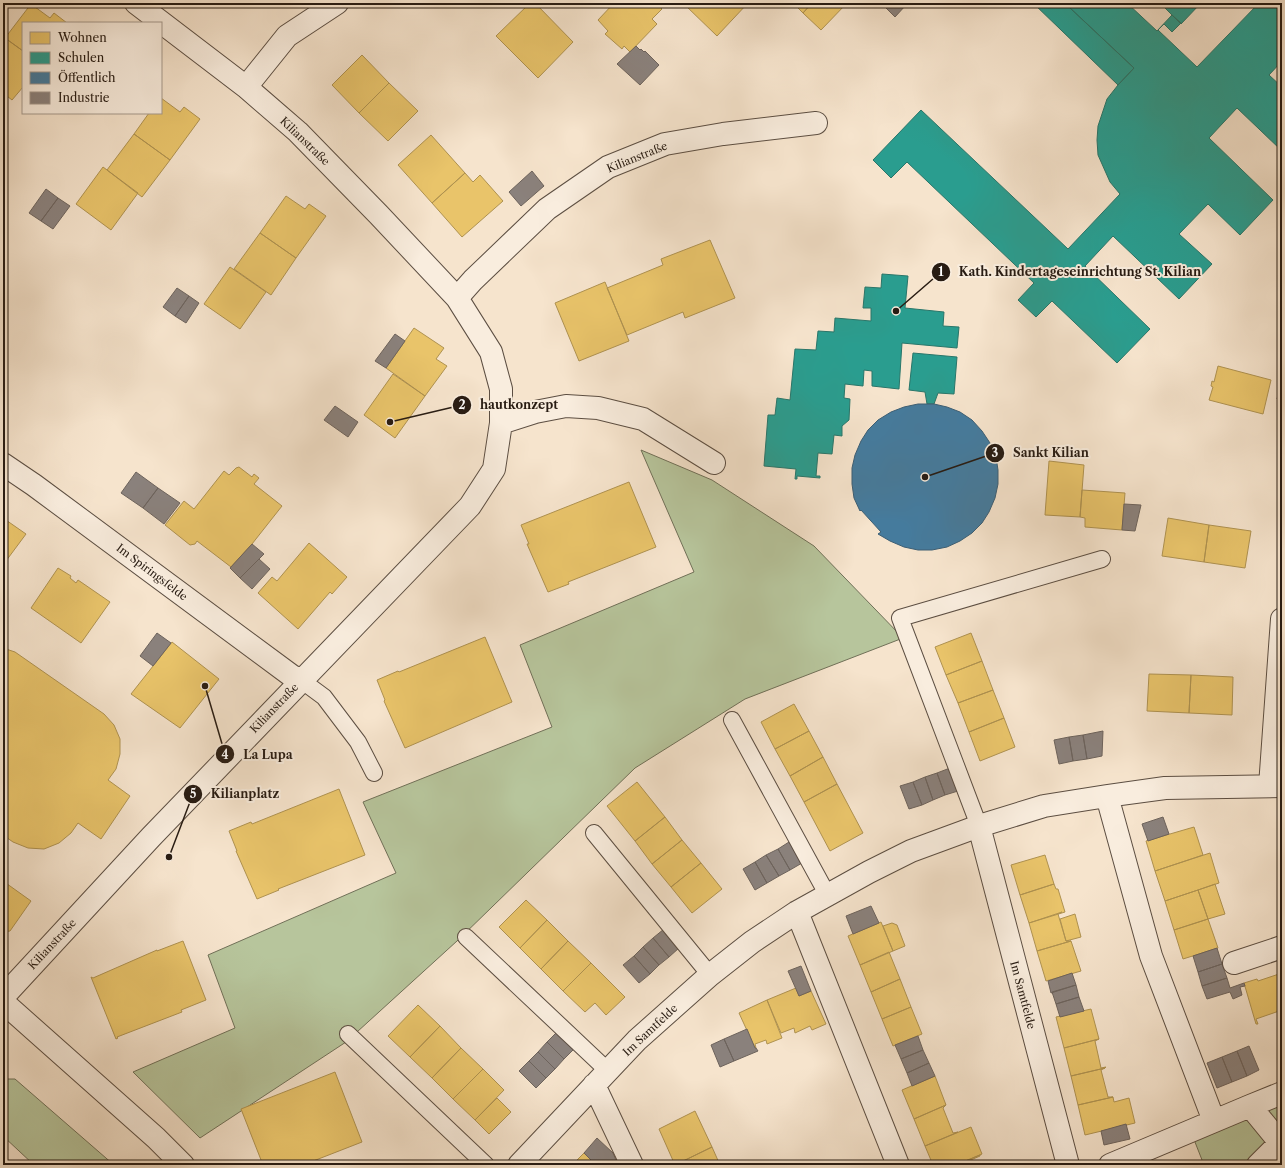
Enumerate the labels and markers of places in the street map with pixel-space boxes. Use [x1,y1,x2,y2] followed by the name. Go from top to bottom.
[931,260,1210,284] callout: Kath. Kindertageseinrichtung St. Kilian
[452,393,567,417] callout: hautkonzept
[985,441,1097,465] callout: Sankt Kilian
[215,742,301,766] callout: La Lupa
[183,782,287,806] callout: Kilianplatz

